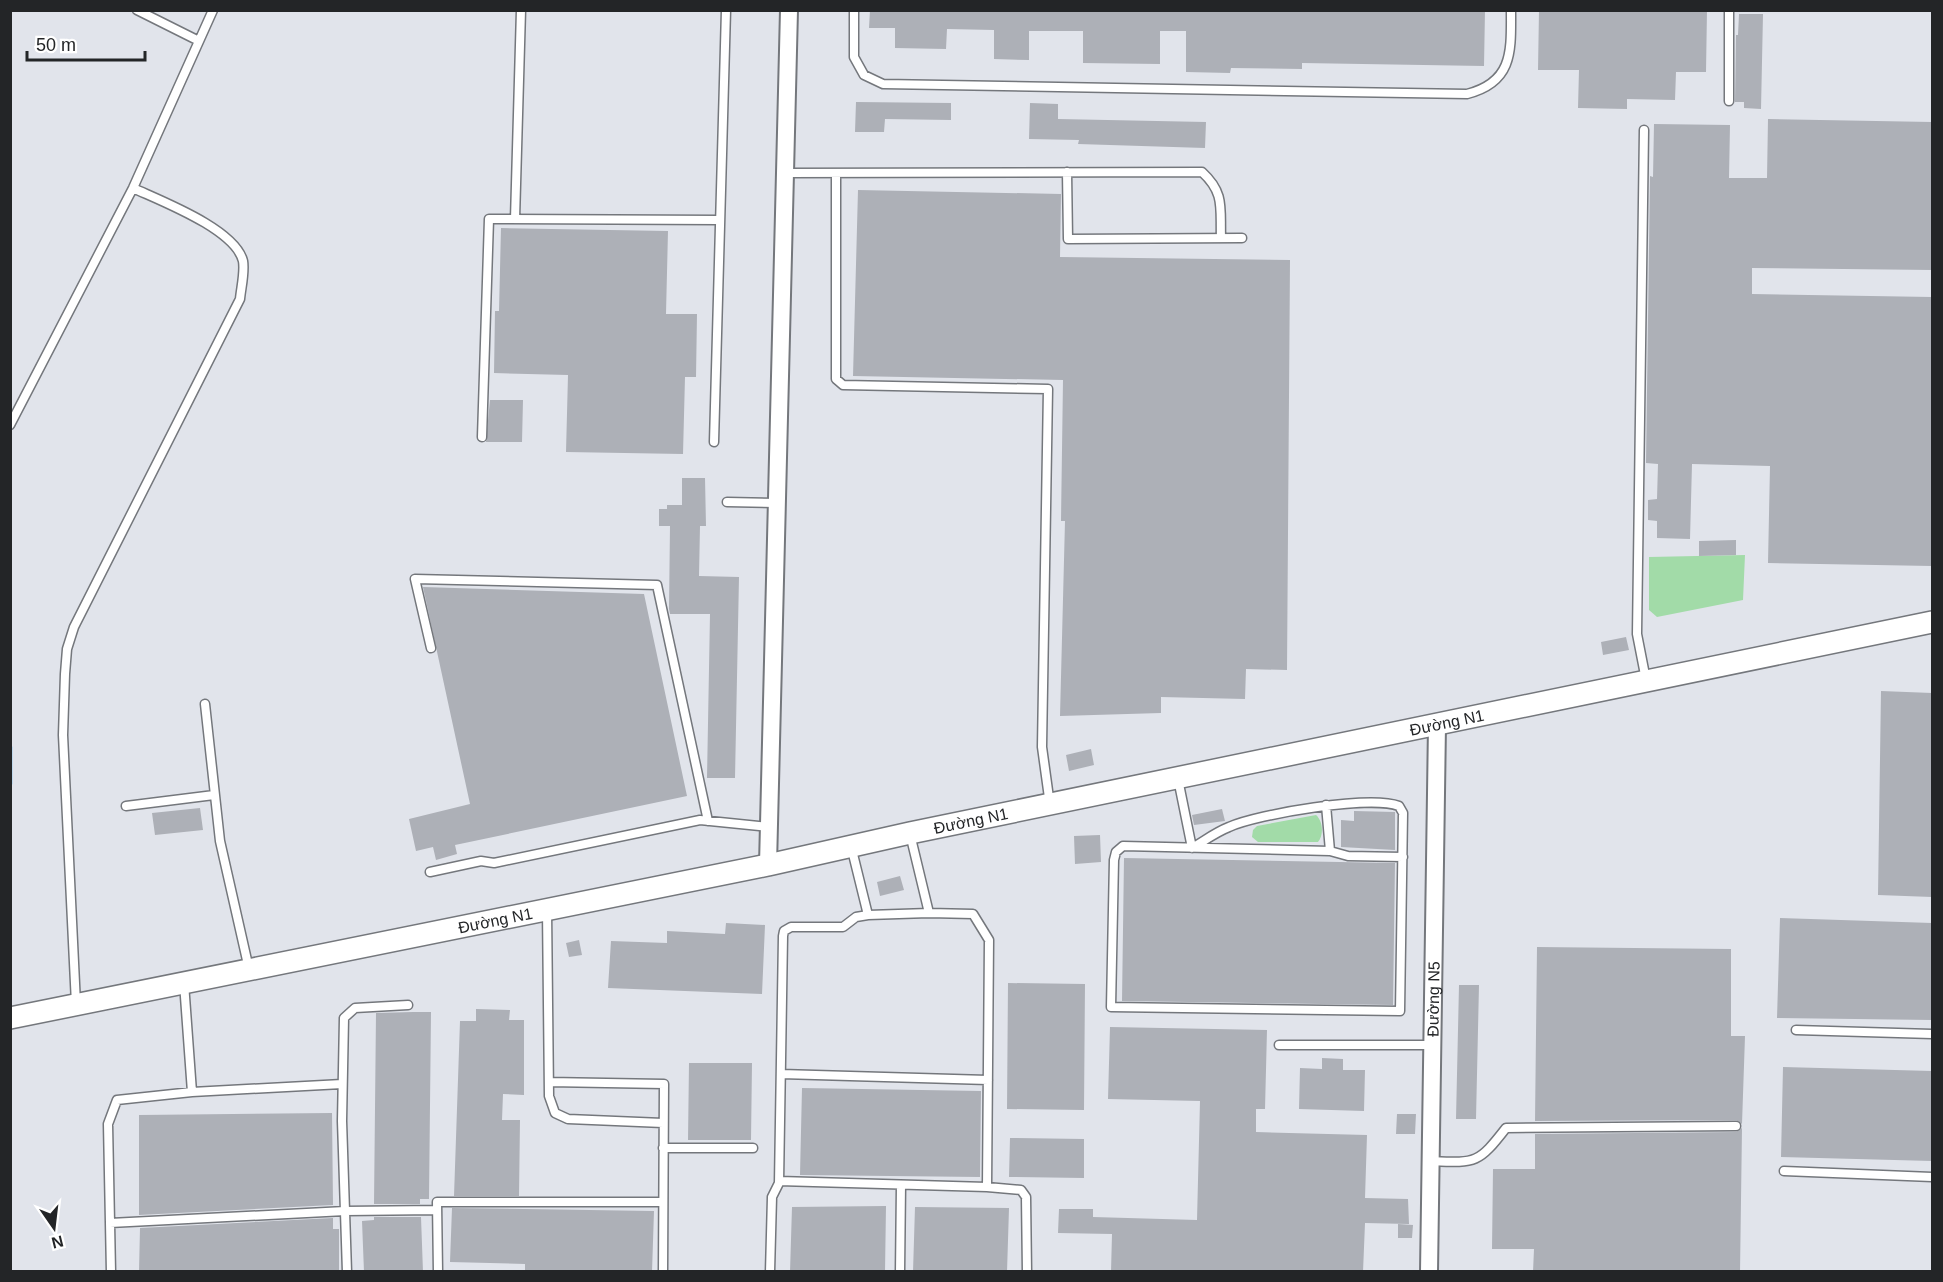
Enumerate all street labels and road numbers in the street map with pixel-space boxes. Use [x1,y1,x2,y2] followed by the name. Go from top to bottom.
[1408,706,1486,738] street label: Đường N1
[932,804,1010,836] street label: Đường N1
[457,904,534,936] street label: Đường N1
[1424,961,1442,1037] street label: Đường N5

